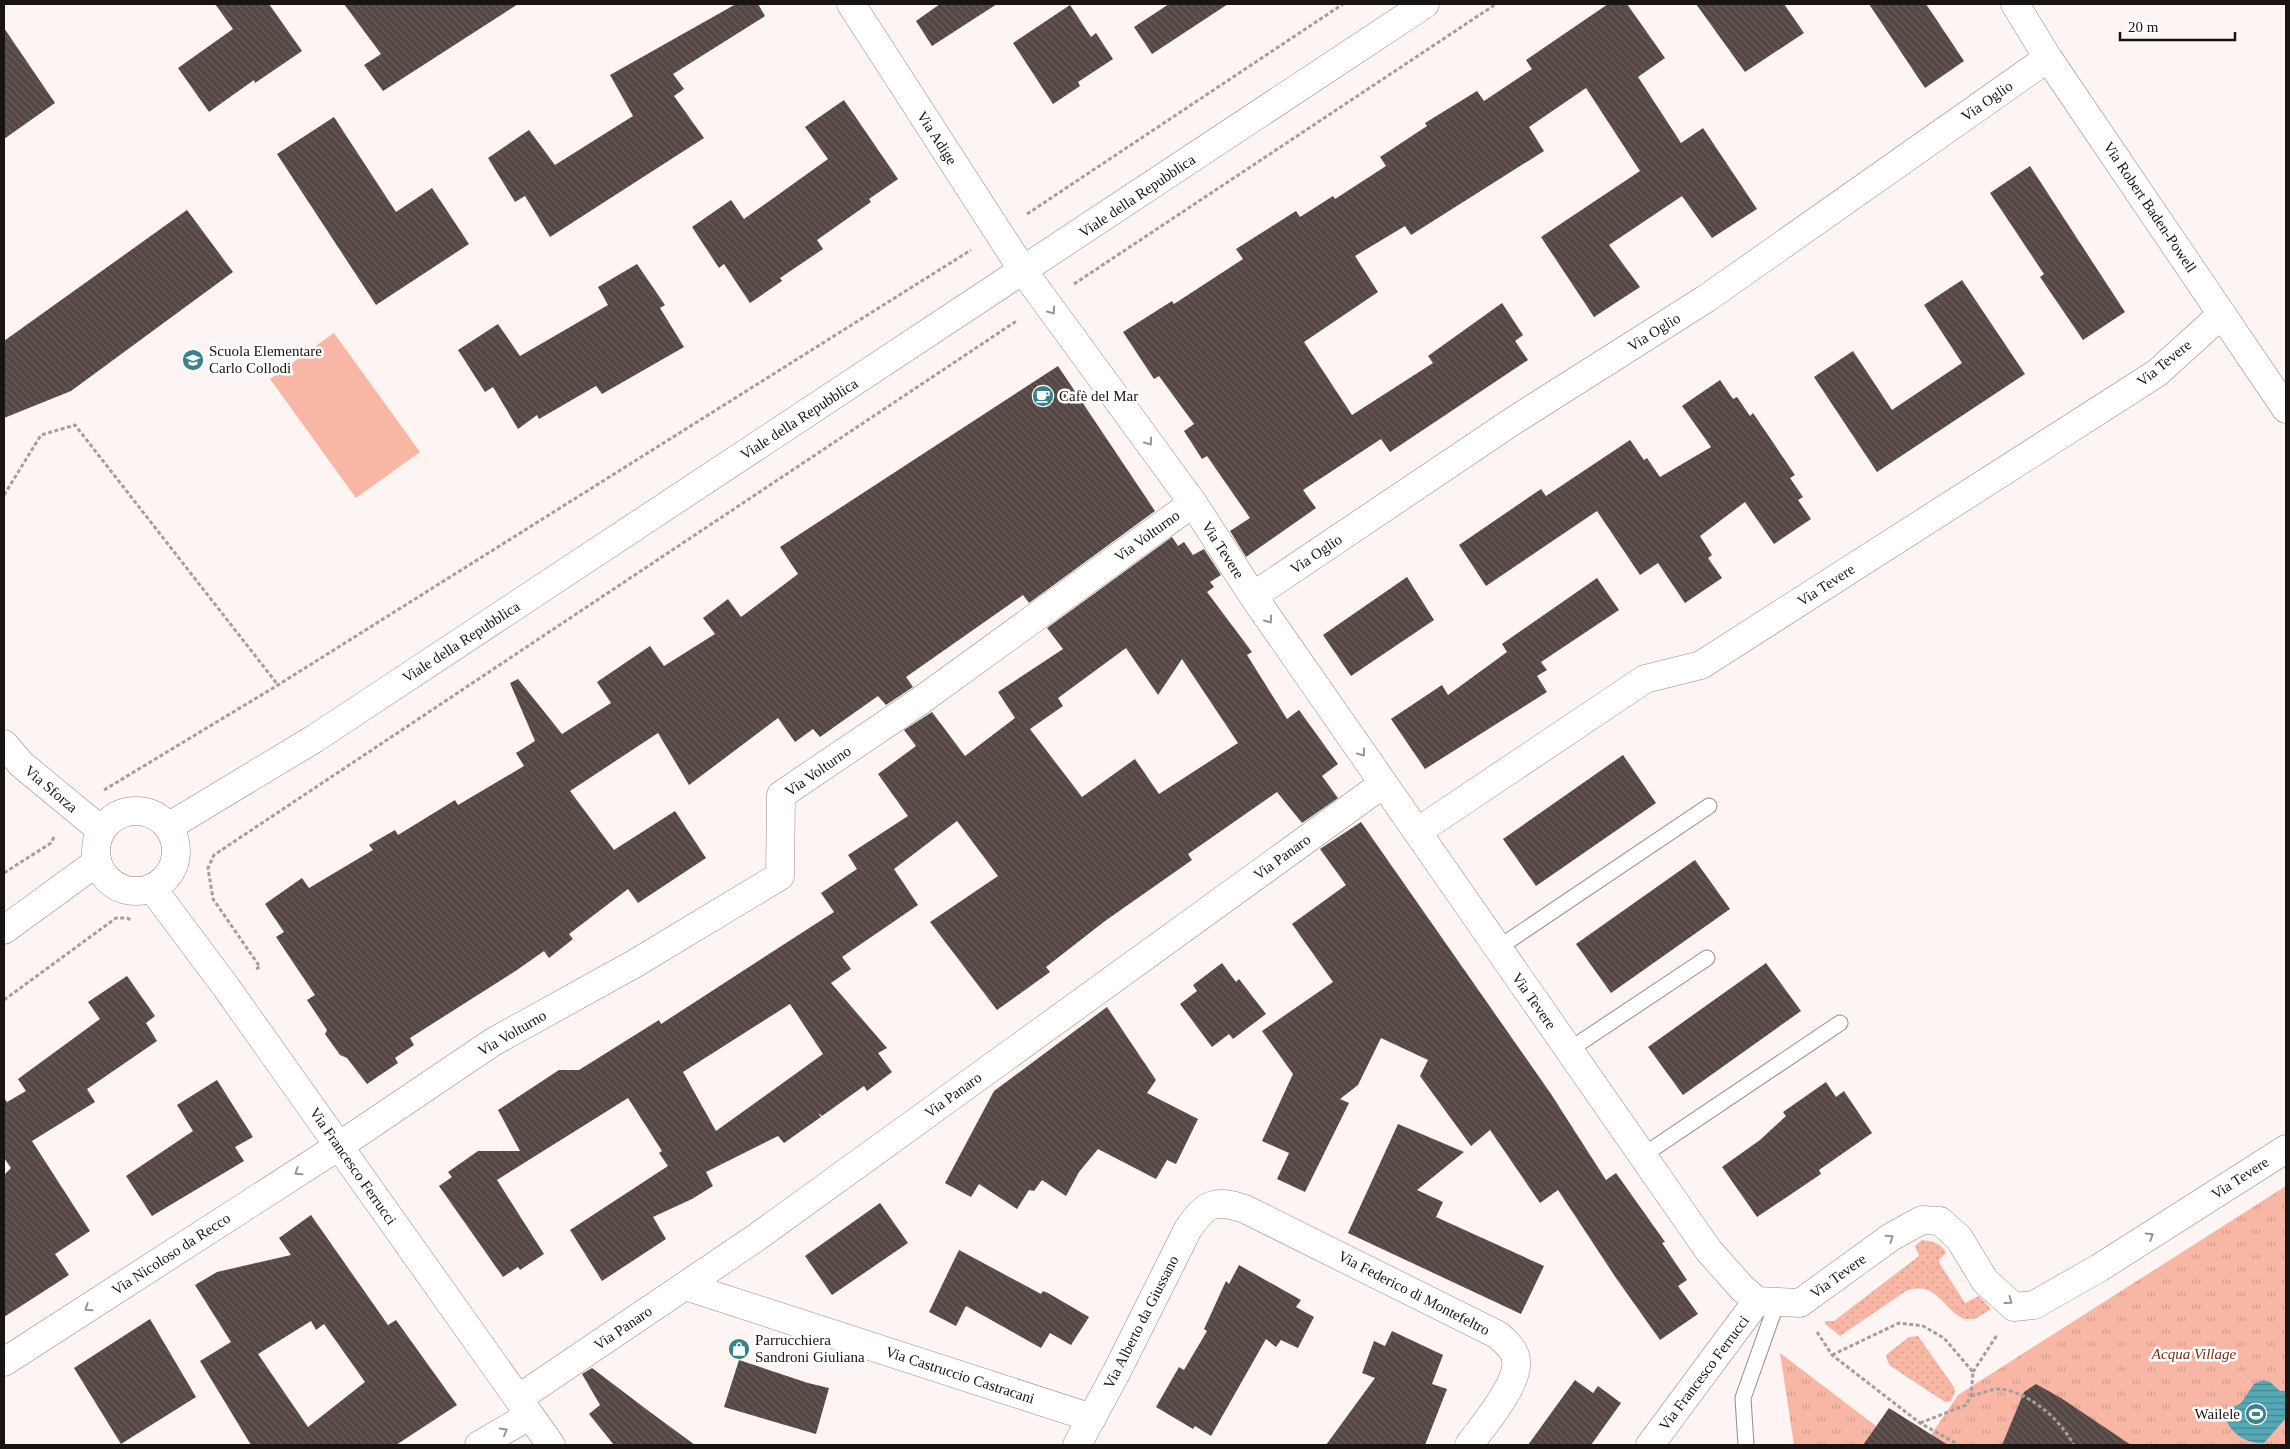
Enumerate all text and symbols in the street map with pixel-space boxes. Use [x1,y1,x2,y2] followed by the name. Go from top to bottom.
[2120,10,2235,42] scale bar
[2128,19,2159,35] text: 20 m
[1958,78,2016,124] street label: Via Oglio
[914,108,960,168] street label: Via Adige
[2100,139,2200,275] street label: Via Robert Baden-Powell
[1076,151,1198,241] street label: Viale della Repubblica
[1046,305,1055,315] one-way arrow
[1625,310,1683,354] street label: Via Oglio
[2134,336,2194,390] street label: Via Tevere
[209,343,322,376] place label: Scuola Elementare Carlo Collodi
[181,348,205,372] school or university icon: Scuola Elementare Carlo Collodi
[737,375,861,463] street label: Viale della Repubblica
[1031,384,1055,408] cafe icon: Cafè del Mar
[1059,388,1138,404] place label: Cafè del Mar
[1143,436,1151,445] one-way arrow
[1111,507,1183,565] street label: Via Volturno
[1199,518,1248,582] street label: Via Tevere
[1287,531,1345,577] street label: Via Oglio
[1794,560,1858,609] street label: Via Tevere
[399,598,523,686] street label: Viale della Repubblica
[1263,614,1272,623] one-way arrow
[782,743,854,799] street label: Via Volturno
[1356,747,1365,757] one-way arrow
[21,762,81,816] street label: Via Sforza
[1251,831,1313,883] street label: Via Panaro
[1509,970,1559,1032] street label: Via Tevere
[475,1007,549,1059] street label: Via Volturno
[922,1069,984,1121] street label: Via Panaro
[307,1104,399,1228] street label: Via Francesco Ferrucci
[2208,1153,2272,1202] street label: Via Tevere
[294,1166,303,1175] one-way arrow
[109,1210,233,1298] street label: Via Nicoloso da Recco
[2145,1233,2154,1242] one-way arrow
[1884,1235,1893,1244] one-way arrow
[1336,1248,1492,1338] street label: Via Federico di Montefeltro
[1807,1250,1869,1302] street label: Via Tevere
[1101,1253,1181,1391] street label: Via Alberto da Giussano
[2003,1296,2012,1304] one-way arrow
[84,1302,93,1311] one-way arrow
[591,1303,655,1353] street label: Via Panaro
[1656,1313,1752,1433] street label: Via Francesco Ferrucci
[755,1332,865,1365] place label: Parrucchiera Sandroni Giuliana
[727,1337,751,1361] shop icon: Parrucchiera Sandroni Giuliana
[883,1343,1037,1407] street label: Via Castruccio Castracani
[2151,1346,2236,1362] park label: Acqua Village
[2244,1402,2268,1426] sports icon: Wailele
[2195,1406,2240,1422] place label: Wailele
[499,1427,508,1437] one-way arrow

